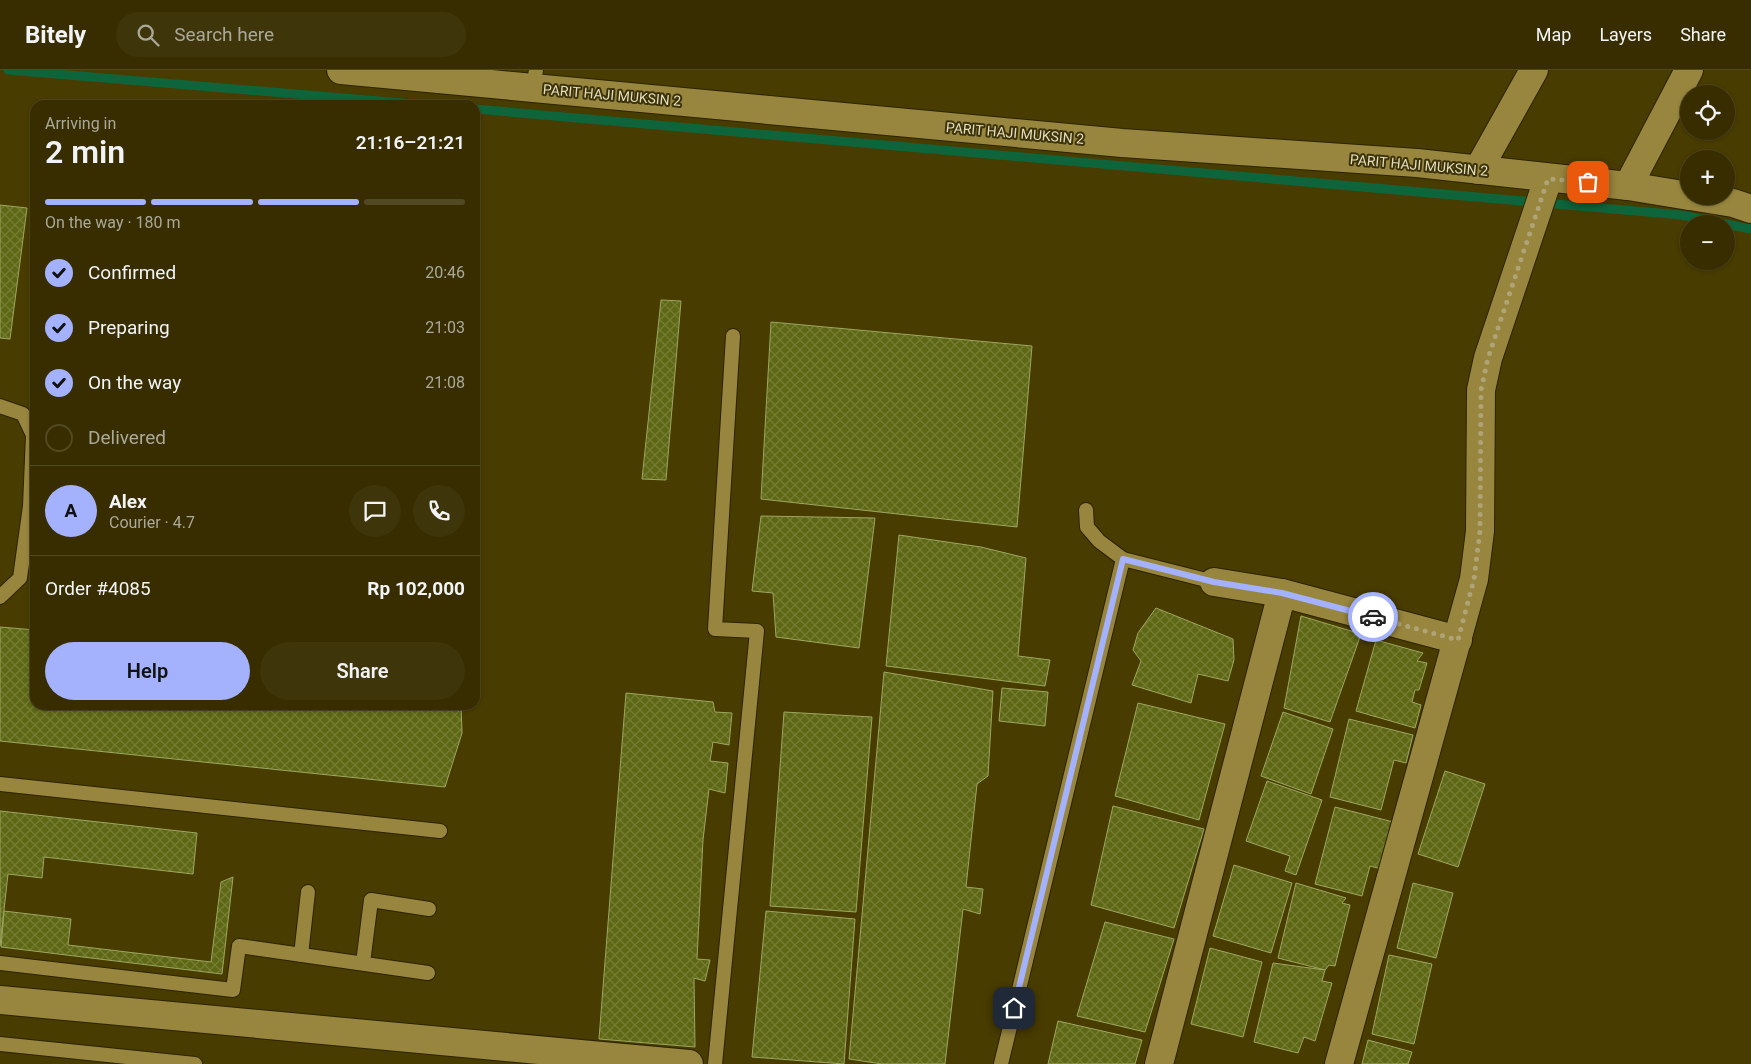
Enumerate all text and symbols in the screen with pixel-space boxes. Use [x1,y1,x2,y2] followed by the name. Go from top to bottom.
[116,12,466,57] search box
[25,21,86,49] text: Bitely
[134,21,162,49] icon: search
[174,23,274,46] text: Search here
[1536,24,1571,45] text: Map
[1599,24,1652,45] text: Layers
[1680,24,1726,45] text: Share
[542,81,682,109] street label: PARIT HAJI MUKSIN 2
[1680,85,1735,270] map controls
[1680,85,1735,140] button: locate
[45,114,116,133] text: Arriving in
[945,119,1085,147] street label: PARIT HAJI MUKSIN 2
[356,131,465,154] text: 21:16–21:21
[45,133,125,171] text: 2 min
[1680,150,1735,205] button: +
[1349,151,1489,179] street label: PARIT HAJI MUKSIN 2
[1567,161,1609,203] pin
[1574,168,1602,196] icon: bag
[45,213,181,232] text: On the way · 180 m
[1680,215,1735,270] button: −
[45,259,73,287] icon: check
[88,261,176,284] text: Confirmed
[425,263,465,282] text: 20:46
[45,314,73,342] icon: check
[88,316,170,339] text: Preparing
[425,318,465,337] text: 21:03
[45,369,73,397] icon: check
[88,371,181,394] text: On the way
[425,373,465,392] text: 21:08
[88,426,166,449] text: Delivered
[349,485,401,537] button: chat
[413,485,465,537] button: phone
[109,490,147,513] text: Alex
[65,499,77,522] text: A
[109,513,195,532] text: Courier · 4.7
[45,577,151,600] text: Order #4085
[367,577,465,600] text: Rp 102,000
[1348,592,1398,642] courier
[1359,603,1387,631] icon: car
[45,642,250,700] button: Help
[260,642,465,700] button: Share
[993,987,1035,1029] pin
[1000,994,1028,1022] icon: home

